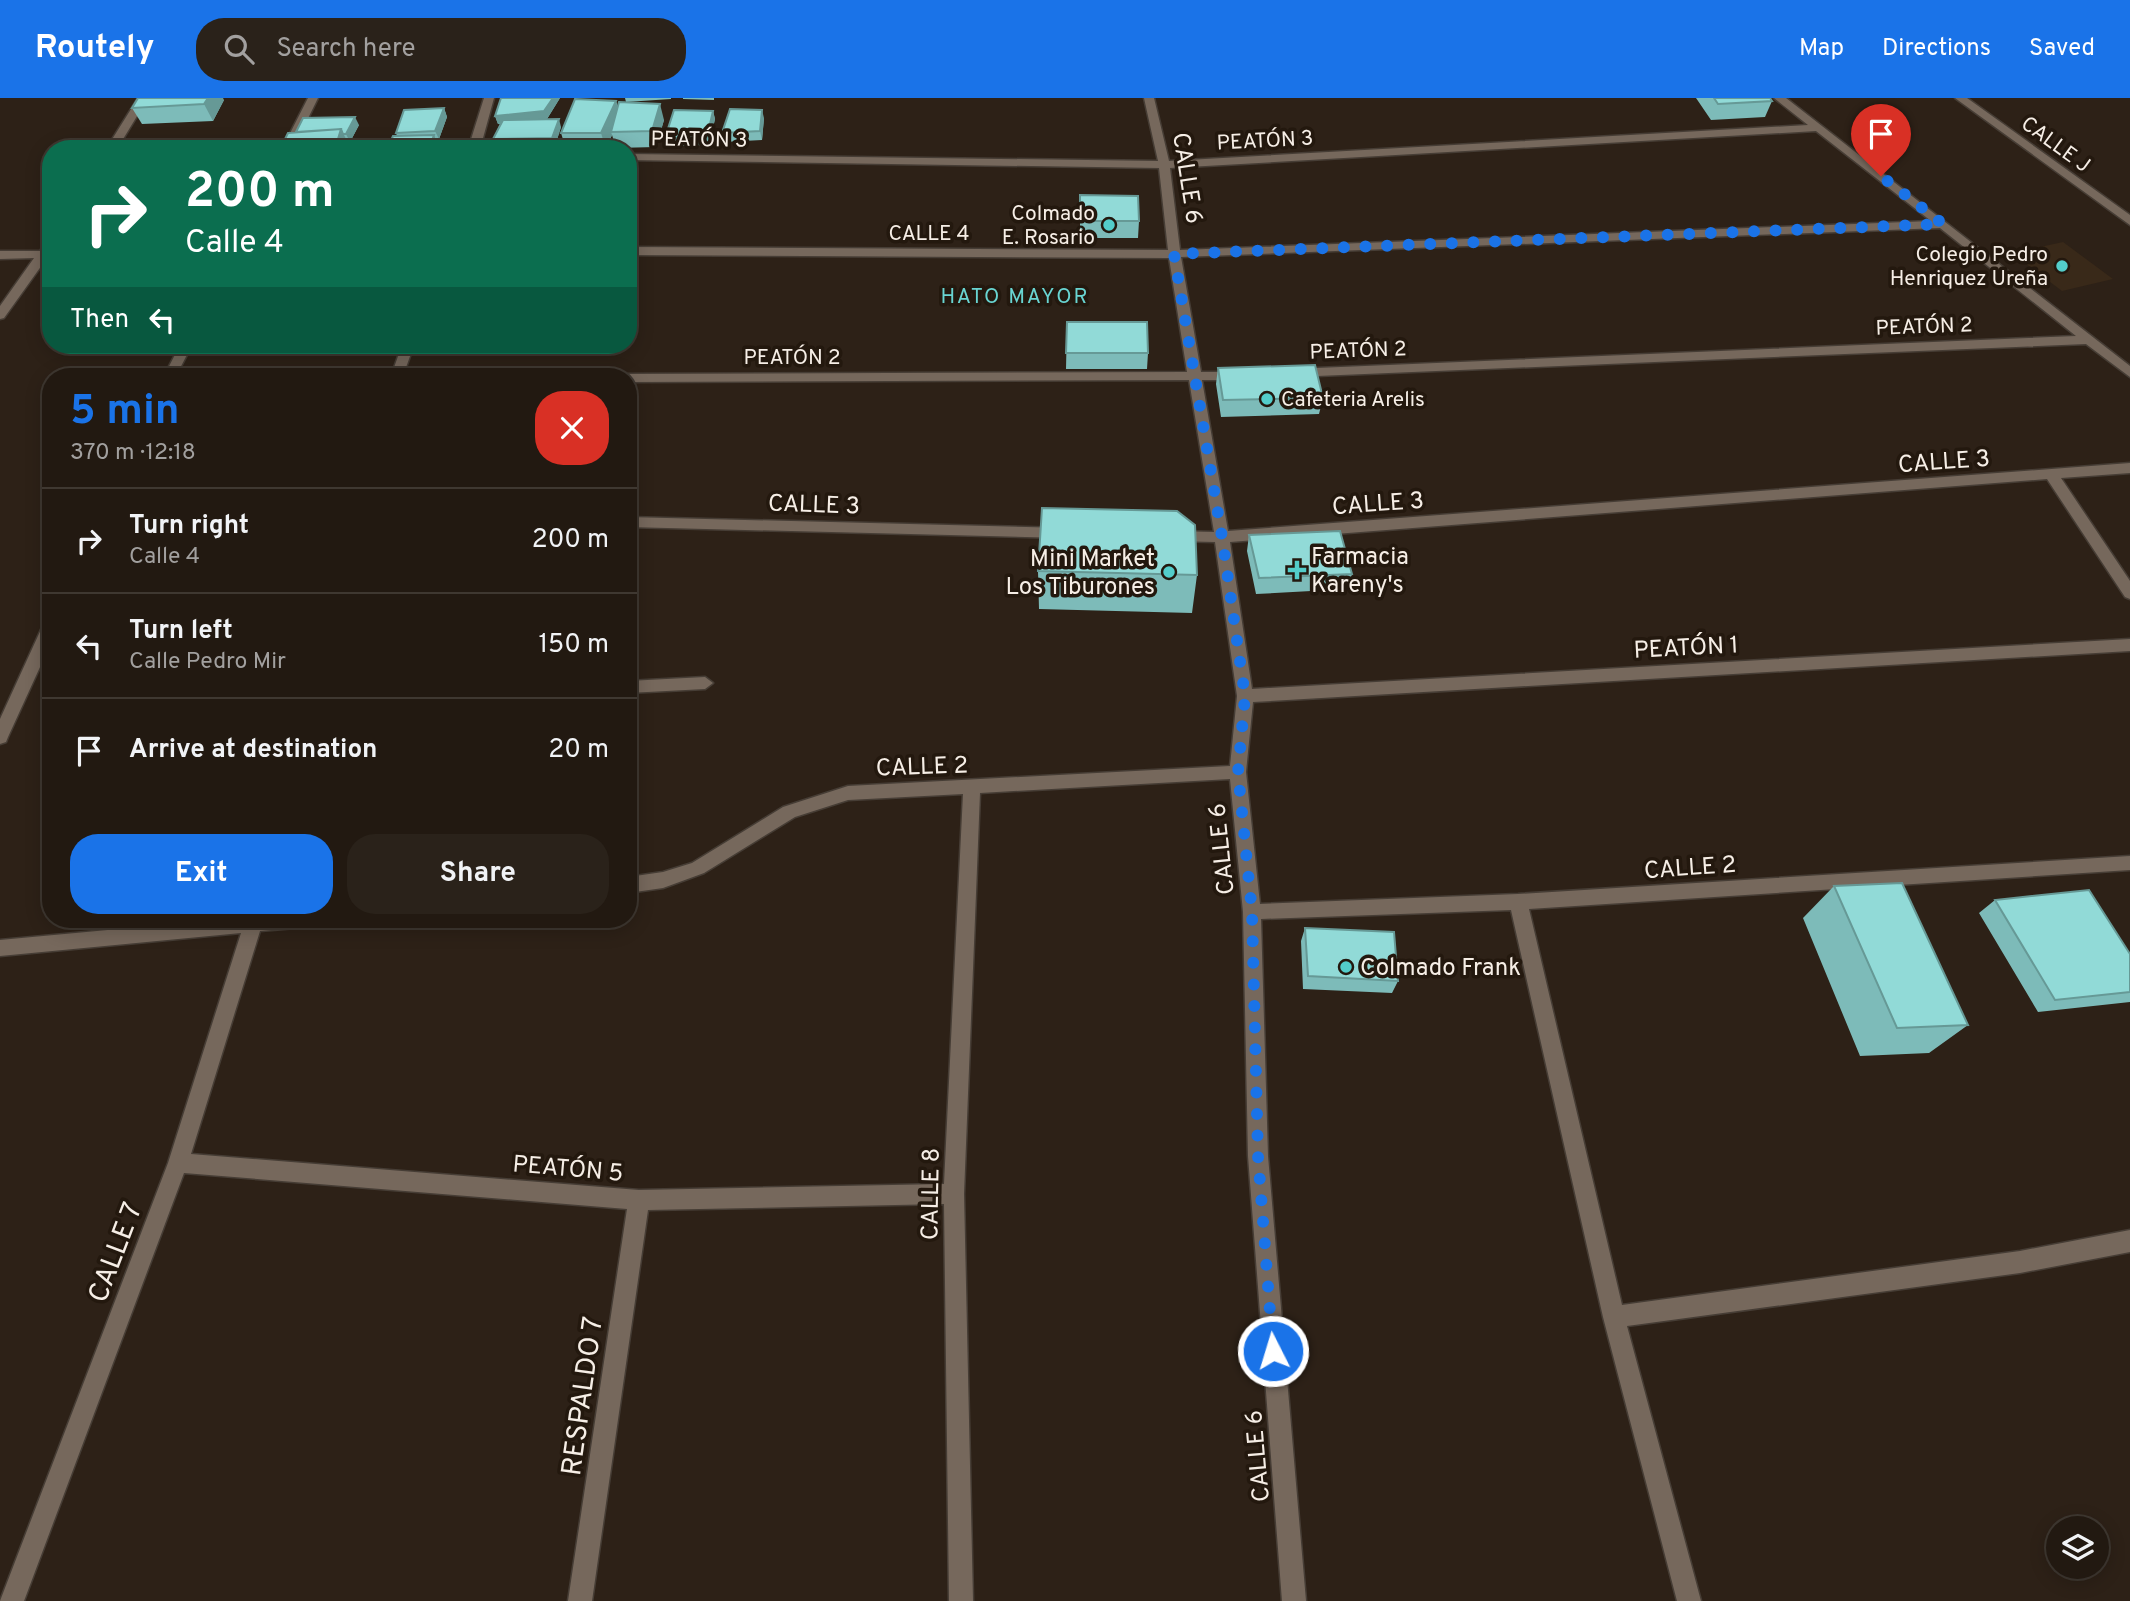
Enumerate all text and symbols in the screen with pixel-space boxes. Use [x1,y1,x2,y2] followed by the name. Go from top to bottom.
[196,18,686,81] search box
[35,28,154,70] text: Routely
[220,30,258,68] icon: search
[276,33,415,66] text: Search here
[1799,34,1844,64] text: Map
[1882,34,1991,64] text: Directions
[2029,34,2095,64] text: Saved
[1851,104,1911,176] pin
[2015,111,2095,179] street label: CALLE J
[1862,115,1900,153] icon: arrive
[1216,124,1314,158] street label: PEATÓN 3
[650,125,748,155] street label: PEATÓN 3
[1164,131,1208,226] street label: CALLE 6
[185,163,335,225] text: 200 m
[70,168,161,259] icon: right
[1002,201,1095,252] place label: Colmado E. Rosario
[1101,217,1117,233] marker: Colmado E. Rosario
[888,221,970,248] street label: CALLE 4
[185,224,284,264] text: Calle 4
[1890,242,2048,293] place label: Colegio Pedro Henriquez Ureña
[2054,258,2070,274] marker: Colegio Pedro Henriquez Ureña
[941,284,1089,311] district label: HATO MAYOR
[143,301,181,339] icon: left
[70,304,129,337] text: Then
[1875,311,1973,343] street label: PEATÓN 2
[1309,335,1407,367] street label: PEATÓN 2
[743,344,841,372] street label: PEATÓN 2
[70,386,180,439] text: 5 min
[1281,387,1425,414] place label: Cafeteria Arelis
[535,391,609,465] button: close
[1259,391,1275,407] marker: Cafeteria Arelis
[70,439,196,468] text: 370 m · 12:18
[1897,445,1991,481] street label: CALLE 3
[1331,487,1425,523] street label: CALLE 3
[767,489,861,523] street label: CALLE 3
[129,510,249,543] text: Turn right
[70,522,108,560] icon: right
[532,524,609,557] text: 200 m
[129,543,200,572] text: Calle 4
[1311,543,1409,601] place label: Farmacia Kareny's
[1005,545,1155,603] place label: Mini Market Los Tiburones
[1289,562,1305,578] marker: Farmacia Kareny's
[1161,564,1177,580] marker: Mini Market Los Tiburones
[129,615,233,648] text: Turn left
[70,627,108,665] icon: left
[538,629,609,662] text: 150 m
[1633,629,1739,667] street label: PEATÓN 1
[129,648,286,677] text: Calle Pedro Mir
[70,732,108,770] icon: arrive
[129,734,377,767] text: Arrive at destination
[548,734,609,767] text: 20 m
[875,751,969,785] street label: CALLE 2
[1203,801,1243,896] street label: CALLE 6
[70,834,333,914] button: Exit
[347,834,609,914] button: Share
[1643,851,1737,887] street label: CALLE 2
[1360,954,1521,984] place label: Colmado Frank
[1338,959,1354,975] marker: Colmado Frank
[511,1148,625,1190] street label: PEATÓN 5
[916,1148,948,1240] street label: CALLE 8
[81,1198,152,1308] street label: CALLE 7
[1236,1314,1310,1388] position arrow
[555,1315,613,1478] street label: RESPALDO 7
[1240,1409,1278,1503] street label: CALLE 6
[2046,1516,2109,1579] map controls
[2046,1516,2109,1579] button: layers

